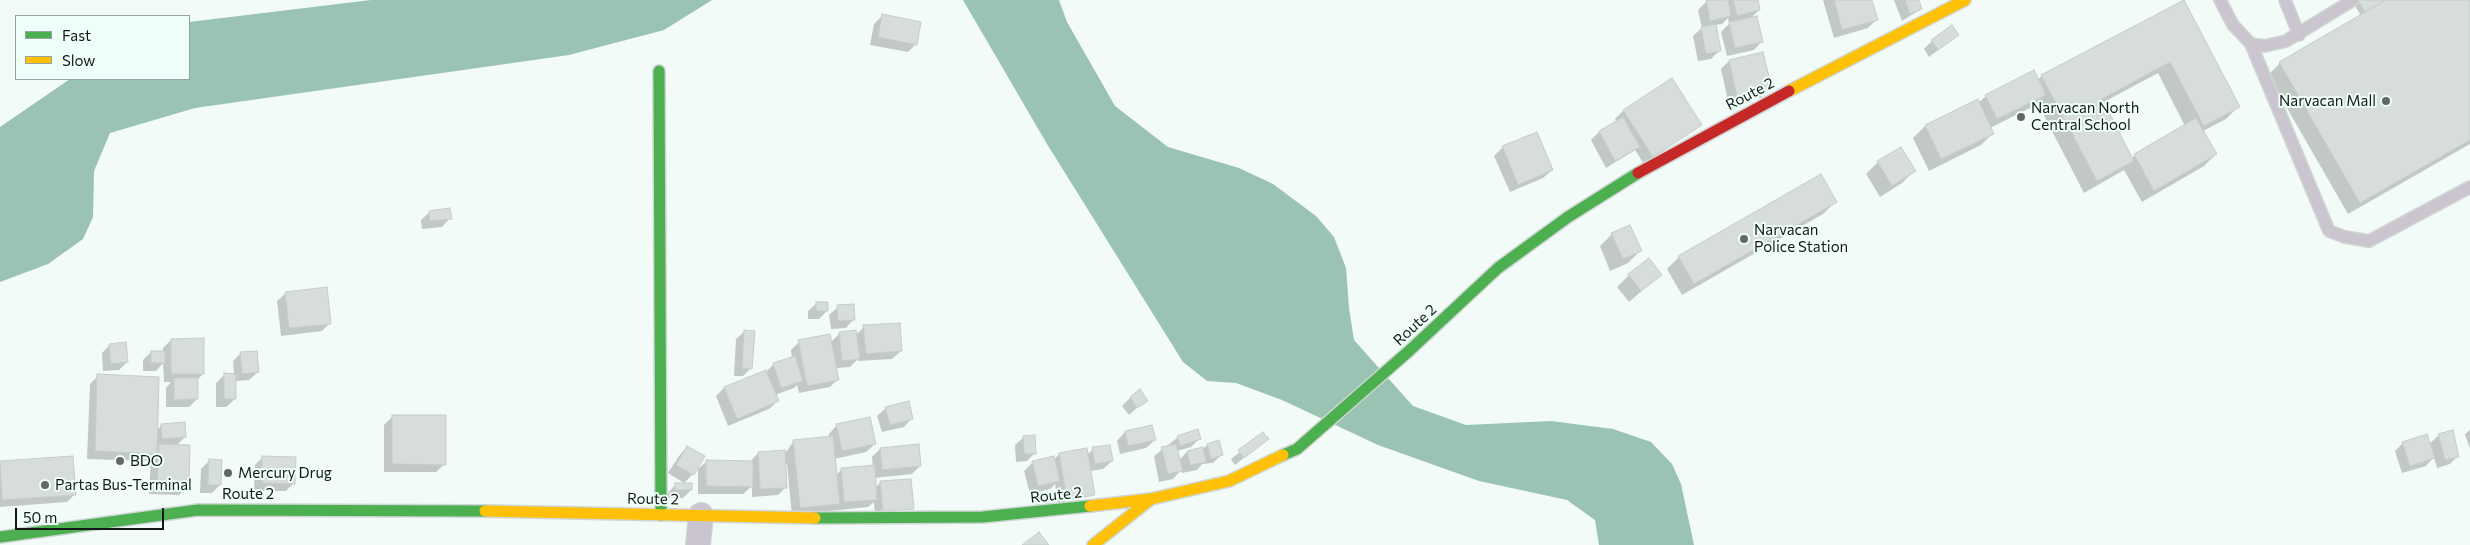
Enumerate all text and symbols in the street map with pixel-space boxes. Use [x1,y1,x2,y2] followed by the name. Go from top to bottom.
[15,15,190,80] legend
[62,26,91,44] text: Fast
[62,51,95,69] text: Slow
[1723,74,1777,114] street label: Route 2
[2279,92,2376,110] place label: Narvacan Mall
[2380,95,2392,107] marker: Narvacan Mall
[2031,99,2139,134] place label: Narvacan North Central School
[2015,111,2027,123] marker: Narvacan North Central School
[1754,221,1848,256] place label: Narvacan Police Station
[1738,233,1750,245] marker: Narvacan Police Station
[1390,301,1440,349] street label: Route 2
[130,452,163,470] place label: BDO
[114,455,126,467] marker: BDO
[238,464,332,482] place label: Mercury Drug
[222,467,234,479] marker: Mercury Drug
[55,476,192,494] place label: Partas Bus-Terminal
[39,479,51,491] marker: Partas Bus-Terminal
[1029,483,1083,507] street label: Route 2
[222,485,274,503] street label: Route 2
[627,490,679,508] street label: Route 2
[18,498,166,530] scale bar
[23,508,57,526] text: 50 m

